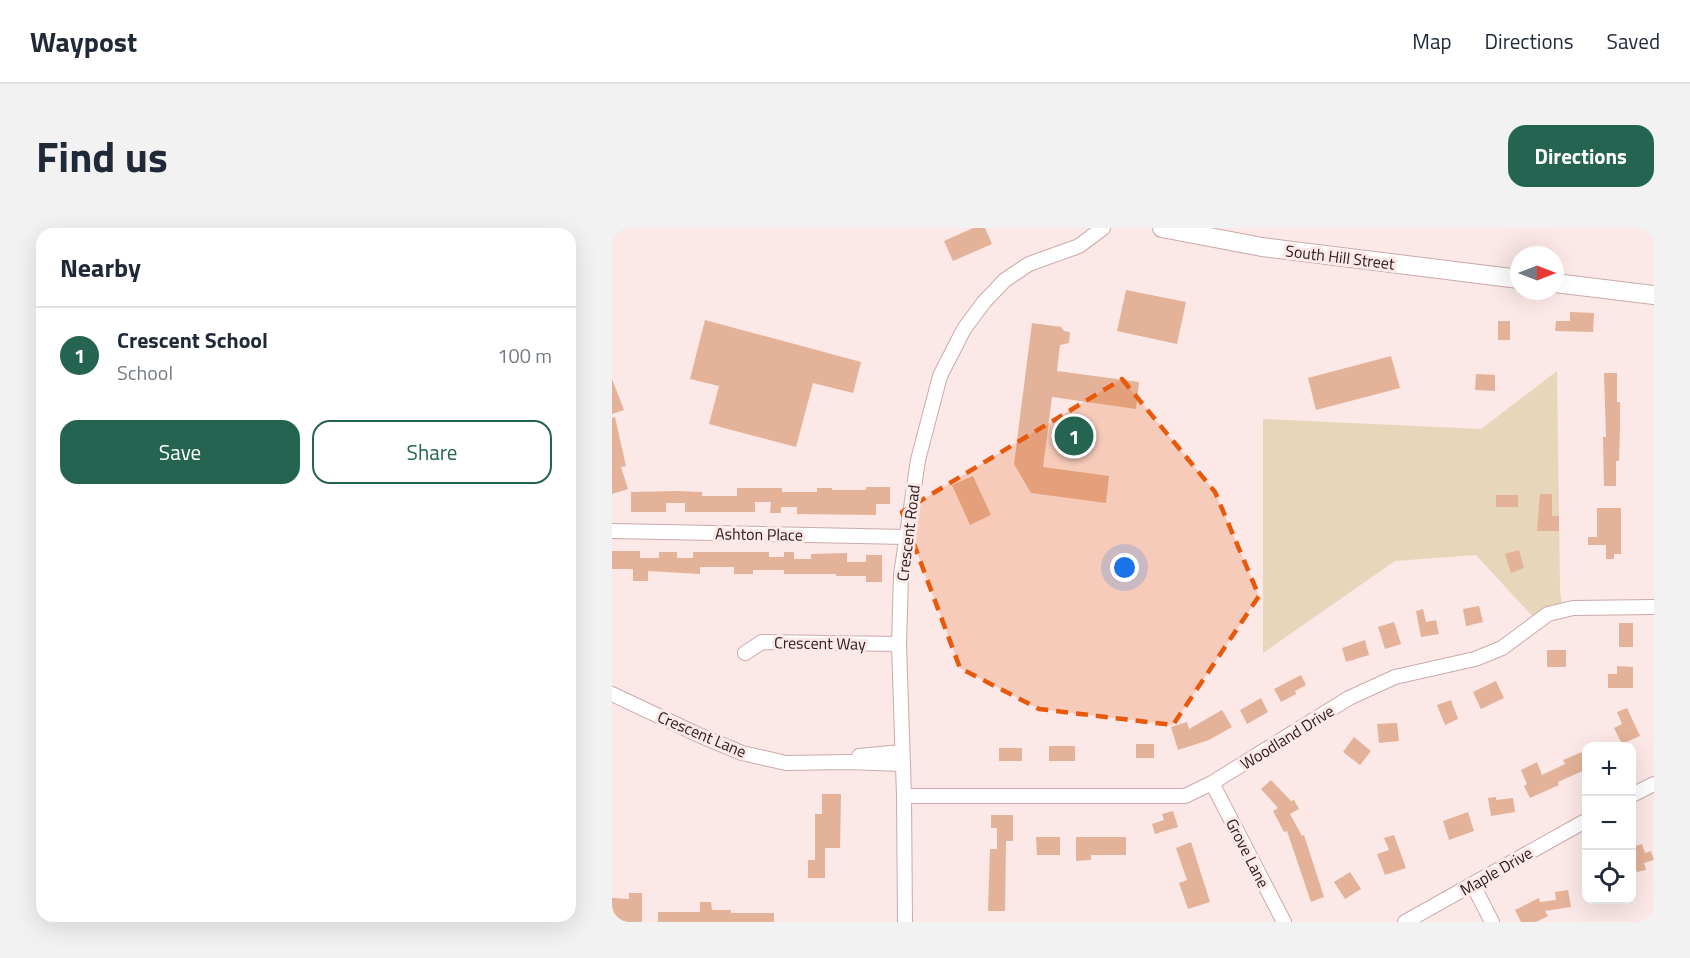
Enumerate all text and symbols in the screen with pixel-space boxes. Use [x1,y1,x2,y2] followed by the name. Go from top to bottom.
[30,20,137,63] text: Waypost
[1412,25,1452,57] text: Map
[1485,25,1574,57] text: Directions
[1607,25,1660,57] text: Saved
[36,124,168,188] text: Find us
[1508,125,1654,187] button: Directions
[1284,238,1396,276] street label: South Hill Street
[1510,246,1564,300] north arrow
[60,248,141,287] text: Nearby
[117,323,268,357] text: Crescent School
[74,340,85,371] text: 1
[497,340,552,371] text: 100 m
[117,357,173,388] text: School
[1054,414,1094,458] pin: 1
[60,420,300,484] button: Save
[312,420,552,484] button: Share
[890,483,926,583] street label: Crescent Road
[715,521,803,547] street label: Ashton Place
[1110,553,1139,582] your location
[774,630,866,656] street label: Crescent Way
[1235,699,1339,775] street label: Woodland Drive
[654,704,750,764] street label: Crescent Lane
[1582,742,1636,904] map controls
[1582,742,1636,796] button: +
[1582,796,1636,850] button: −
[1220,814,1276,892] street label: Grove Lane
[1455,841,1537,901] street label: Maple Drive
[1582,850,1636,904] button: locate

